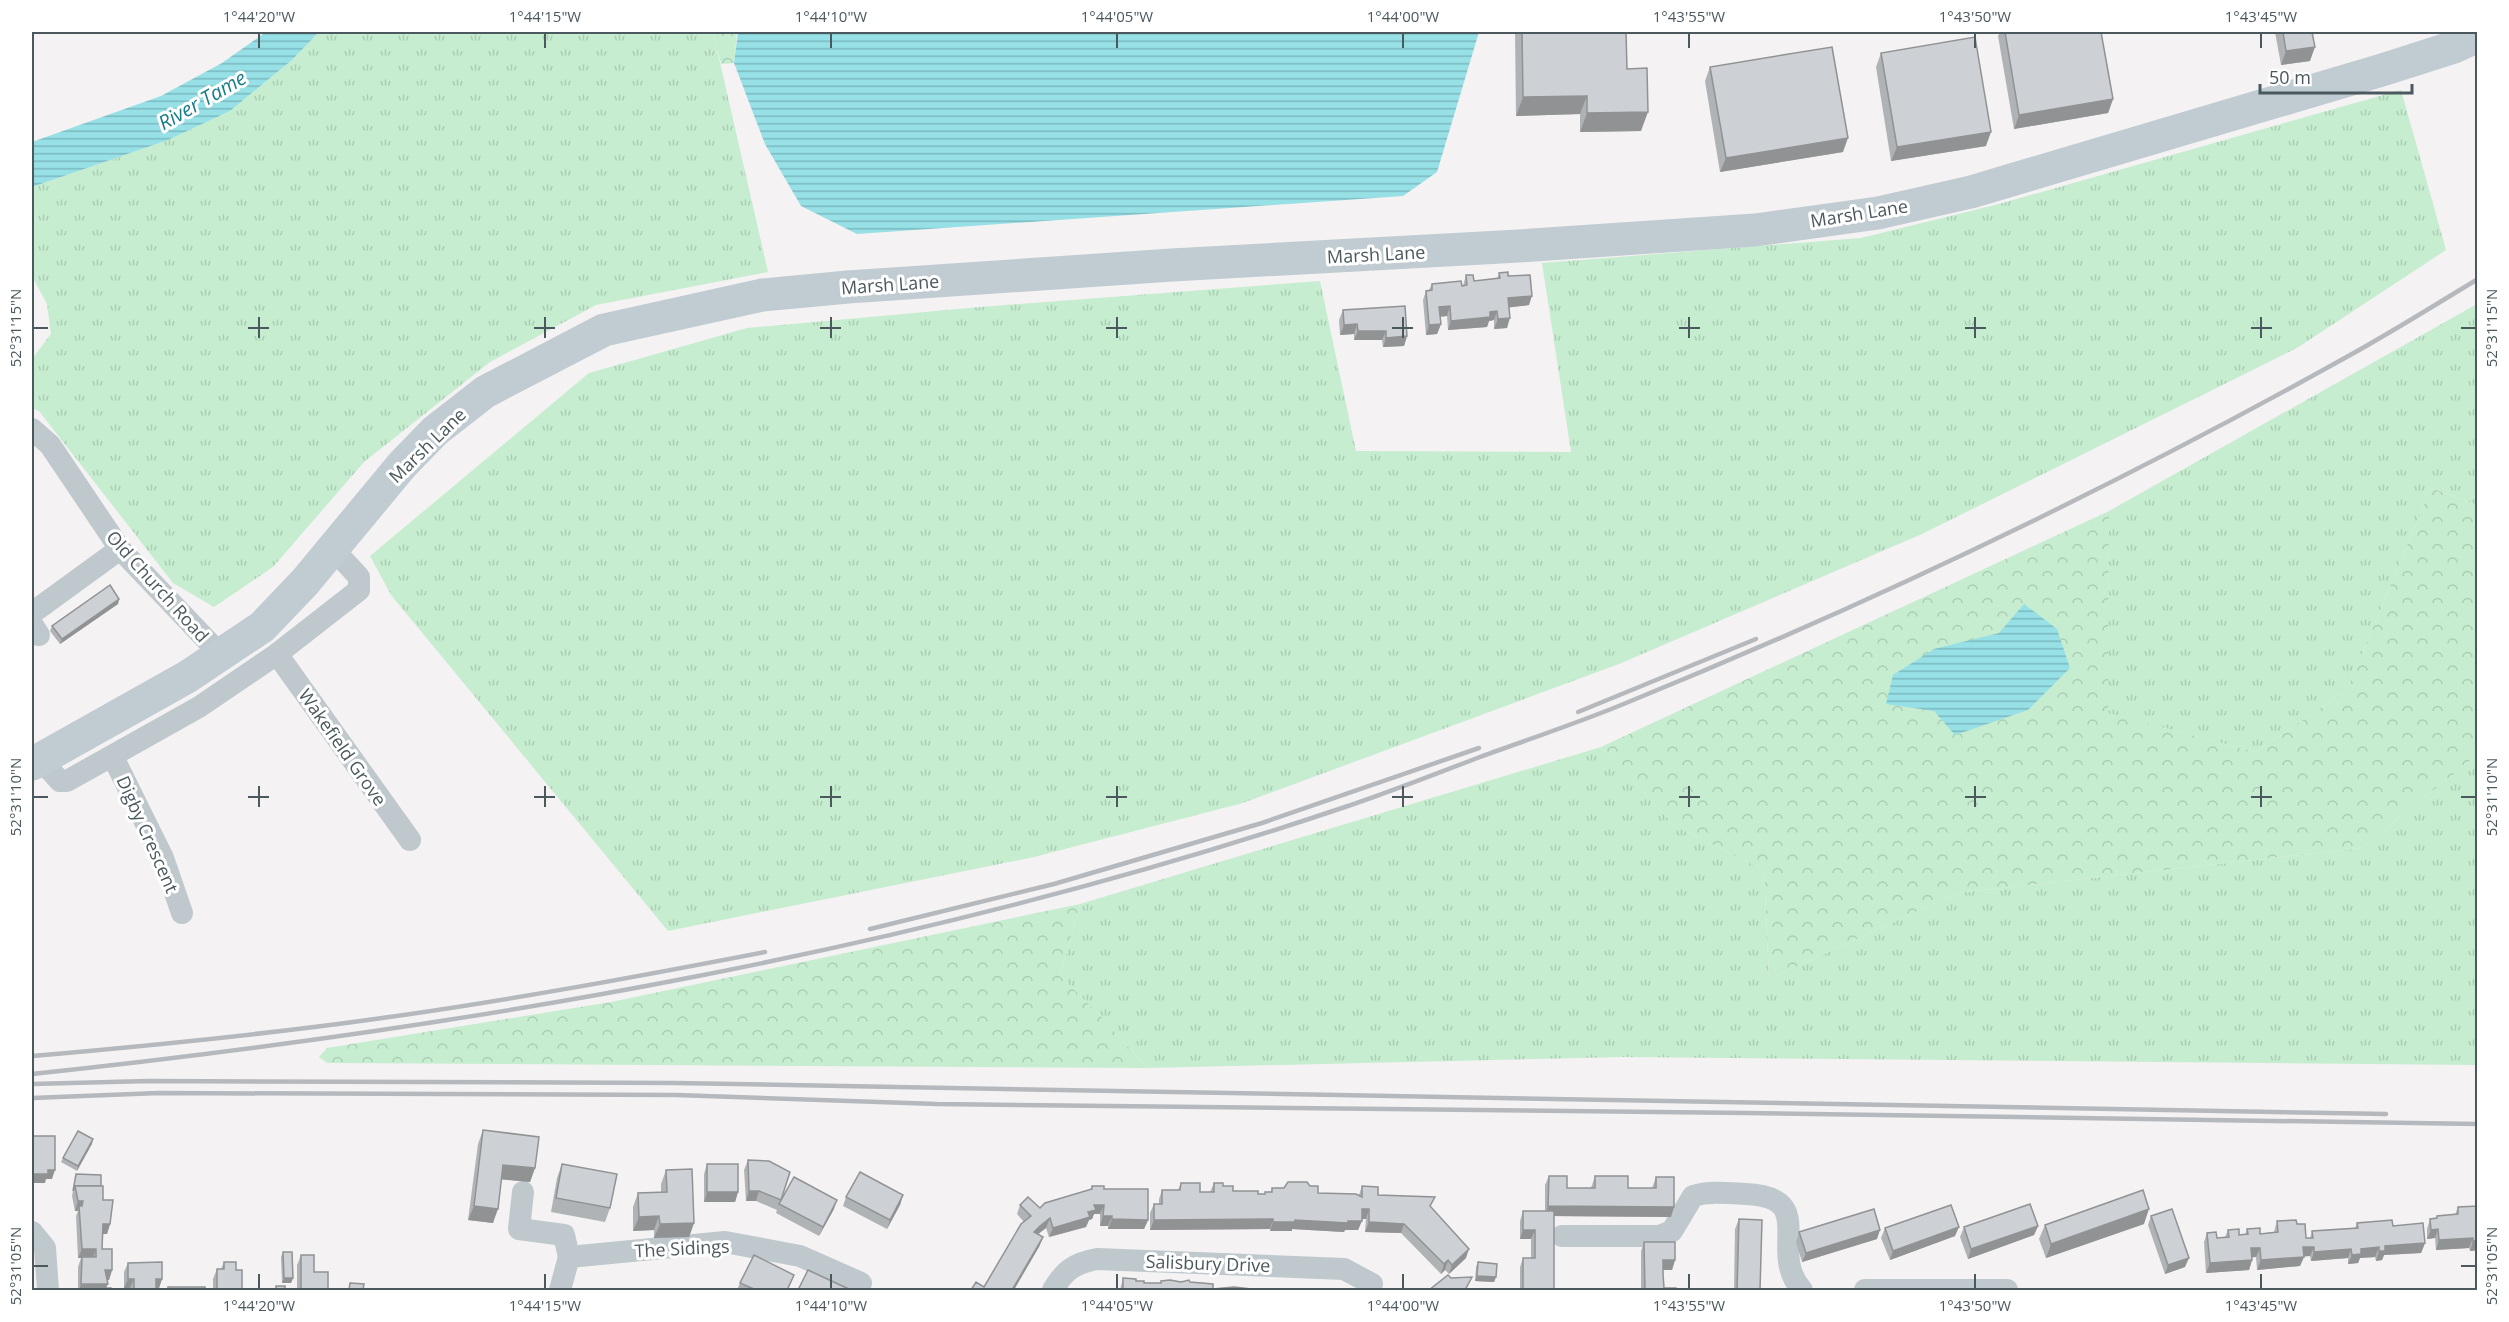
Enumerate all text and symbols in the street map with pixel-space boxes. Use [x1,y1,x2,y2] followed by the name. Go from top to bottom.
[223,6,295,26] text: 1°44'20"W
[509,6,581,26] text: 1°44'15"W
[795,6,867,26] text: 1°44'10"W
[1081,6,1153,26] text: 1°44'05"W
[1367,6,1439,26] text: 1°44'00"W
[1653,6,1725,26] text: 1°43'55"W
[1939,6,2011,26] text: 1°43'50"W
[2225,6,2297,26] text: 1°43'45"W
[2260,57,2412,95] scale bar
[153,64,251,136] water label: River Tame
[2269,65,2311,89] text: 50 m
[1809,193,1909,233] street label: Marsh Lane
[1326,239,1426,269] street label: Marsh Lane
[840,269,940,299] street label: Marsh Lane
[5,289,25,367] text: 52°31'15"N
[2481,289,2501,367] text: 52°31'15"N
[383,402,471,488] street label: Marsh Lane
[101,525,215,647] street label: Old Church Road
[294,684,392,810] street label: Wakefield Grove
[5,758,25,836] text: 52°31'10"N
[2481,758,2501,836] text: 52°31'10"N
[111,772,185,896] street label: Digby Crescent
[5,1227,25,1305] text: 52°31'05"N
[2481,1227,2501,1305] text: 52°31'05"N
[634,1234,730,1262] street label: The Sidings
[1145,1249,1271,1277] street label: Salisbury Drive
[223,1295,295,1315] text: 1°44'20"W
[509,1295,581,1315] text: 1°44'15"W
[795,1295,867,1315] text: 1°44'10"W
[1081,1295,1153,1315] text: 1°44'05"W
[1367,1295,1439,1315] text: 1°44'00"W
[1653,1295,1725,1315] text: 1°43'55"W
[1939,1295,2011,1315] text: 1°43'50"W
[2225,1295,2297,1315] text: 1°43'45"W

